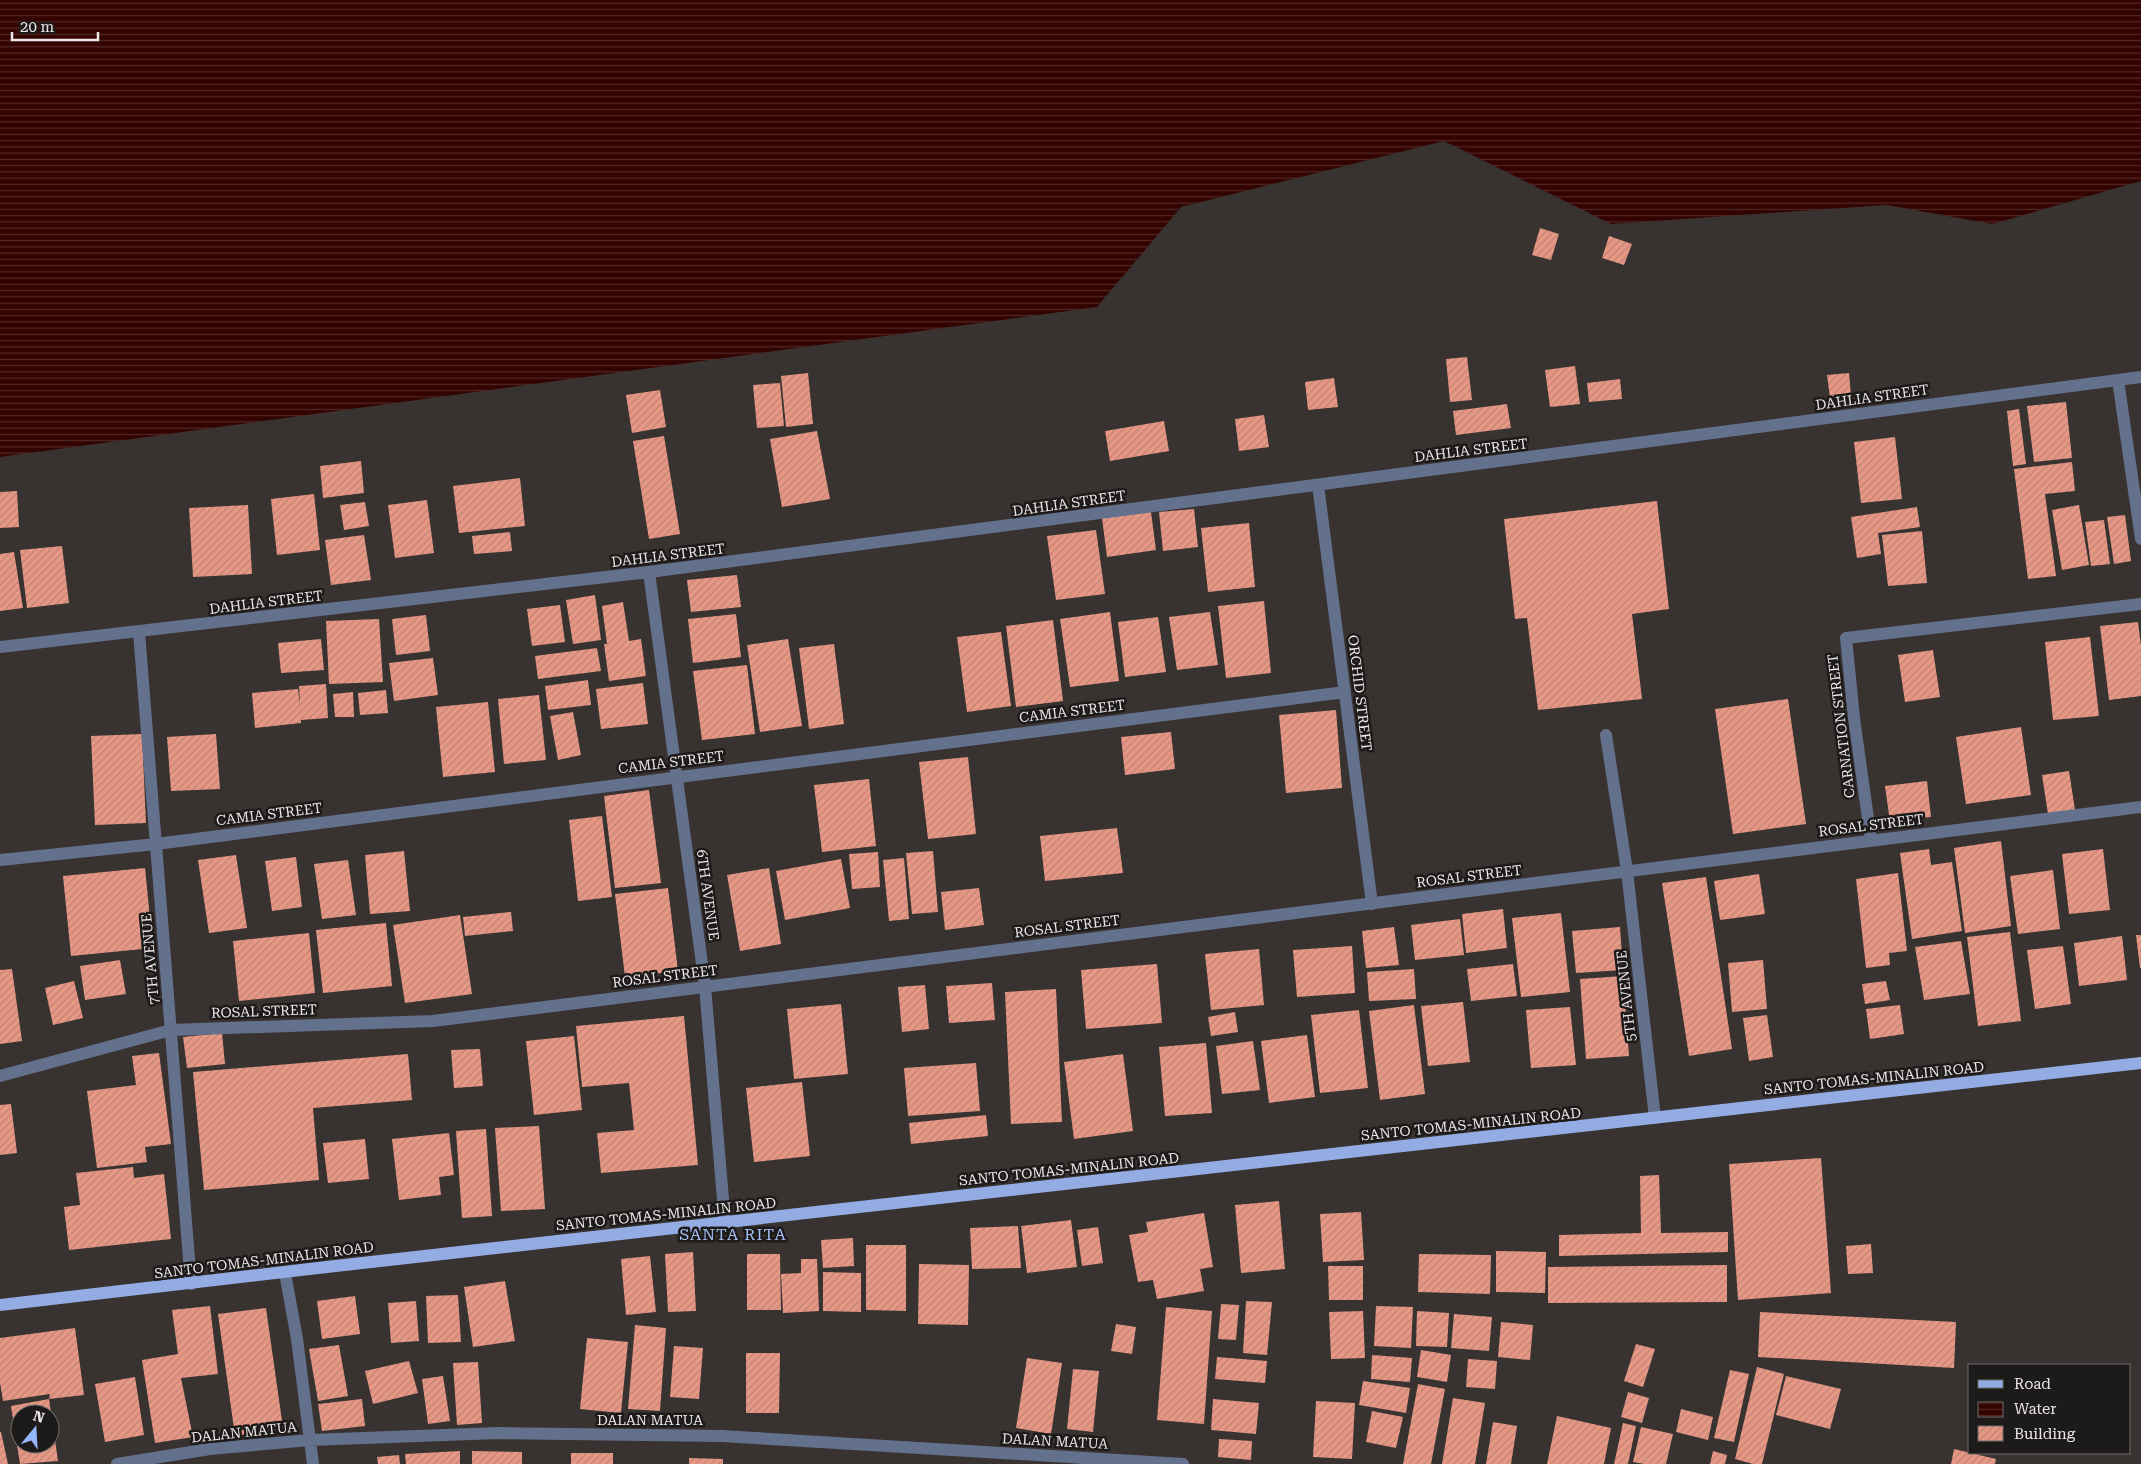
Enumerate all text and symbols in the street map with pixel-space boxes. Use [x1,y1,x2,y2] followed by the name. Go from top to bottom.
[12,10,99,42] scale bar
[20,18,55,36] text: 20 m
[1814,381,1930,413] street label: DAHLIA STREET
[1413,435,1529,465] street label: DAHLIA STREET
[1011,487,1127,519] street label: DAHLIA STREET
[610,540,726,570] street label: DAHLIA STREET
[208,587,324,617] street label: DAHLIA STREET
[1345,634,1375,752] street label: ORCHID STREET
[1824,653,1858,799] street label: CARNATION STREET
[1018,697,1126,725] street label: CAMIA STREET
[617,748,725,776] street label: CAMIA STREET
[215,800,323,828] street label: CAMIA STREET
[1817,811,1925,839] street label: ROSAL STREET
[694,849,722,941] street label: 6TH AVENUE
[1415,862,1523,890] street label: ROSAL STREET
[1013,912,1121,940] street label: ROSAL STREET
[138,913,162,1005] street label: 7TH AVENUE
[1613,950,1639,1042] street label: 5TH AVENUE
[611,962,719,990] street label: ROSAL STREET
[211,1001,317,1021] street label: ROSAL STREET
[1763,1058,1985,1098] street label: SANTO TOMAS-MINALIN ROAD
[1360,1104,1582,1144] street label: SANTO TOMAS-MINALIN ROAD
[958,1149,1180,1189] street label: SANTO TOMAS-MINALIN ROAD
[555,1194,777,1234] street label: SANTO TOMAS-MINALIN ROAD
[679,1225,787,1244] district label: SANTA RITA
[153,1239,375,1281] street label: SANTO TOMAS-MINALIN ROAD
[1968,1364,2131,1454] legend
[2014,1375,2051,1393] text: Road
[2014,1400,2056,1418] text: Water
[10,1404,60,1454] north arrow
[31,1407,47,1426] text: N
[597,1412,703,1428] street label: DALAN MATUA
[190,1418,298,1446] street label: DALAN MATUA
[2014,1425,2076,1443] text: Building
[1002,1430,1109,1452] street label: DALAN MATUA

